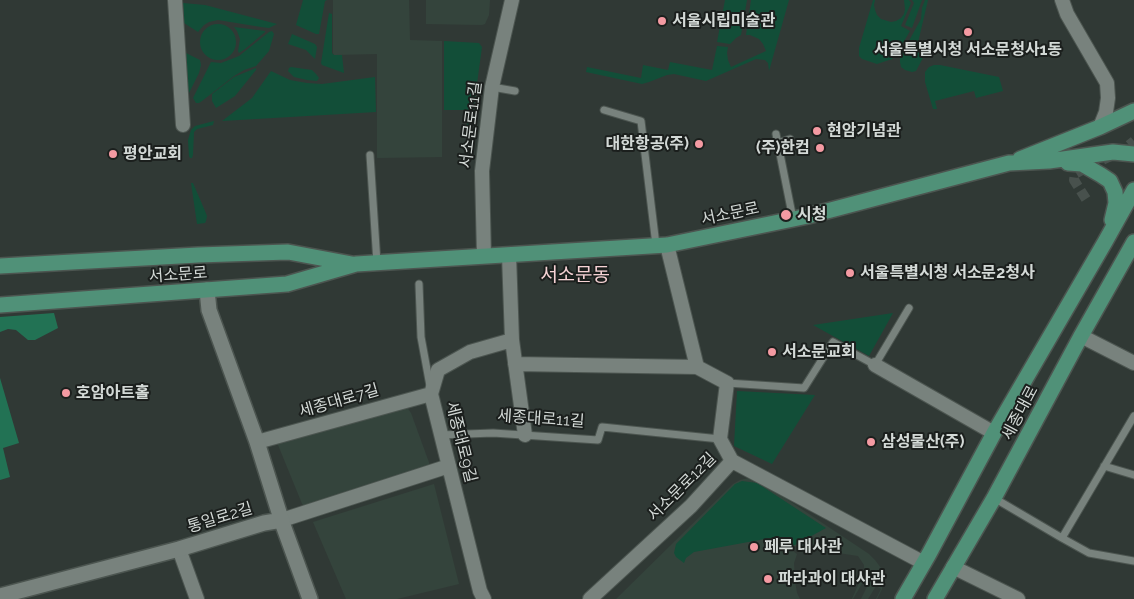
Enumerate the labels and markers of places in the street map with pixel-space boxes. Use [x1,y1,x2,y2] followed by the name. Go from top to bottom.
[672,11,775,31] place label: 서울시립미술관
[656,15,668,27] marker: 서울시립미술관
[962,26,974,38] marker: 서울특별시청 서소문청사1동
[874,40,1062,60] place label: 서울특별시청 서소문청사1동
[827,121,901,141] place label: 현암기념관
[811,125,823,137] marker: 현암기념관
[605,134,689,154] place label: 대한항공(주)
[693,138,705,150] marker: 대한항공(주)
[756,138,810,158] place label: (주)한컴
[814,142,826,154] marker: (주)한컴
[123,144,182,164] place label: 평안교회
[107,148,119,160] marker: 평안교회
[797,205,826,225] place label: 시청
[779,208,793,222] marker: 시청
[860,263,1035,283] place label: 서울특별시청 서소문2청사
[844,267,856,279] marker: 서울특별시청 서소문2청사
[782,342,856,362] place label: 서소문교회
[766,346,778,358] marker: 서소문교회
[76,383,150,403] place label: 호암아트홀
[60,387,72,399] marker: 호암아트홀
[881,432,965,452] place label: 삼성물산(주)
[865,436,877,448] marker: 삼성물산(주)
[764,537,841,557] place label: 페루 대사관
[748,541,760,553] marker: 페루 대사관
[778,569,885,589] place label: 파라과이 대사관
[762,573,774,585] marker: 파라과이 대사관

